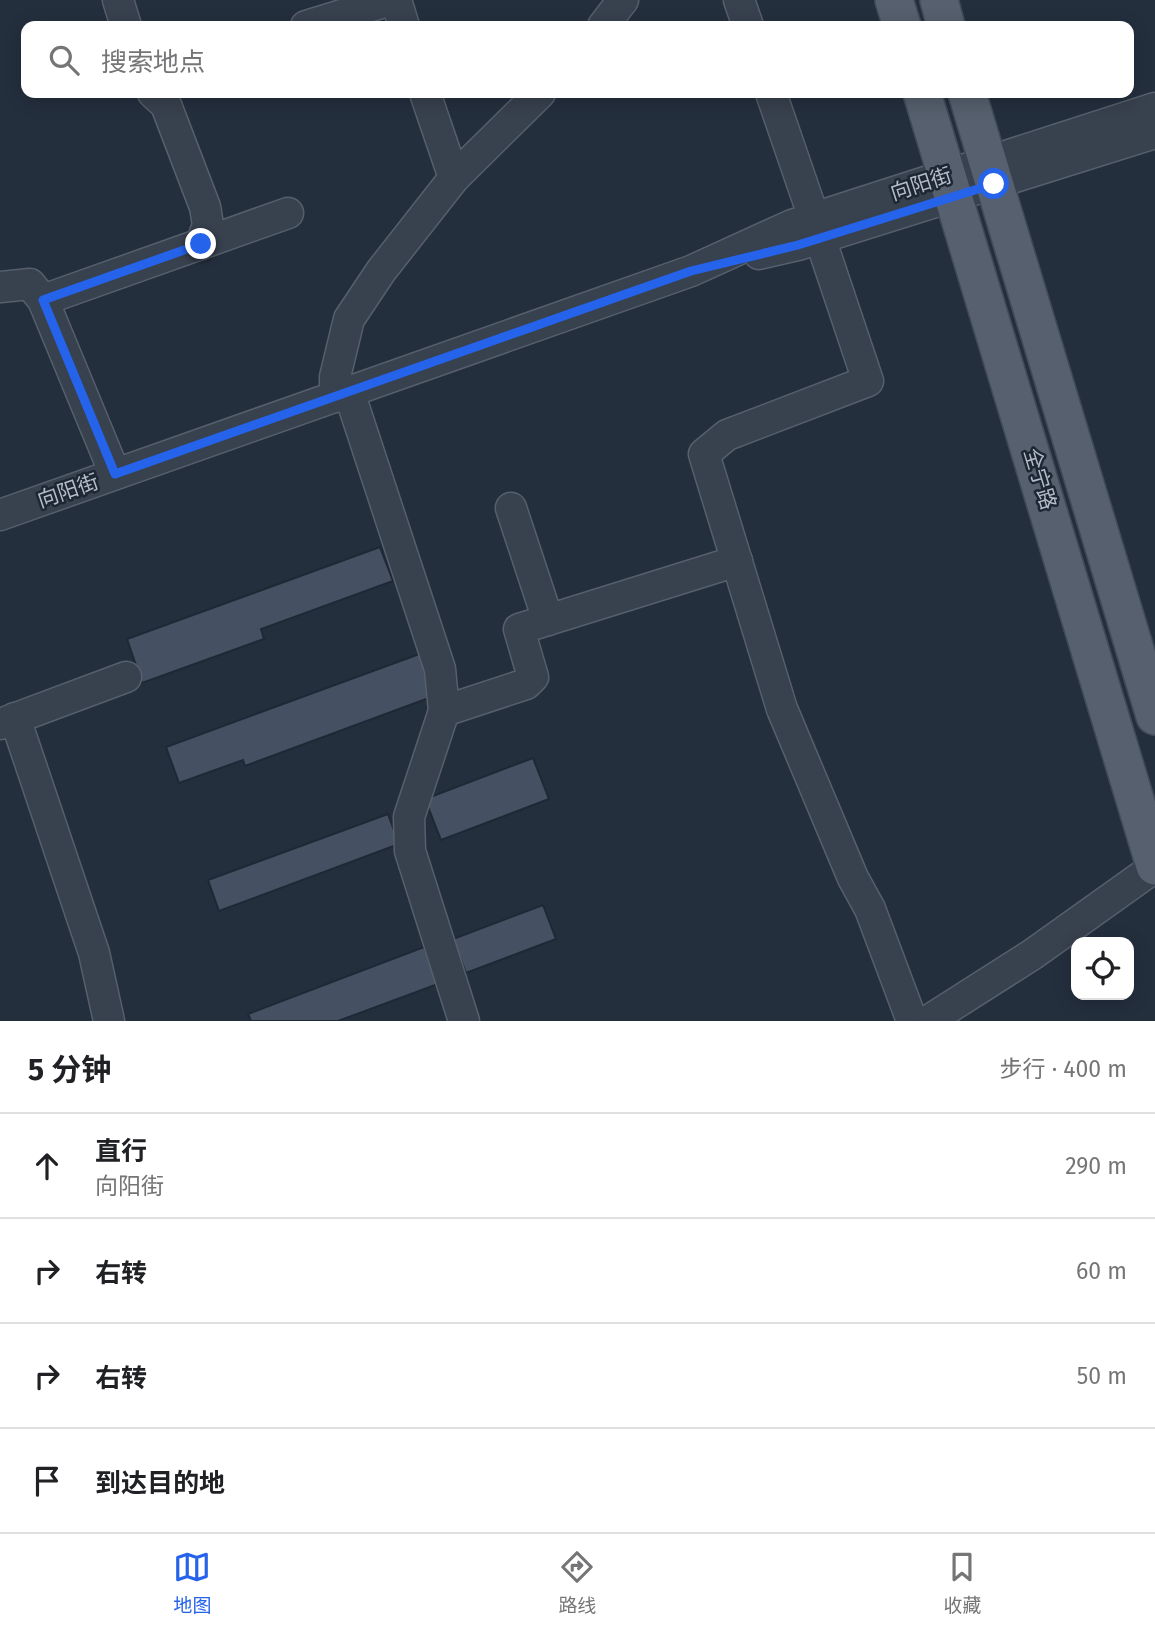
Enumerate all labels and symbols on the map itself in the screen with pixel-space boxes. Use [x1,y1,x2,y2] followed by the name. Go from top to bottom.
[887,162,955,206] street label: 向阳街
[978,168,1009,199] route start
[185,228,216,259] route end
[1018,445,1062,513] street label: 全宁路
[34,468,102,514] street label: 向阳街

